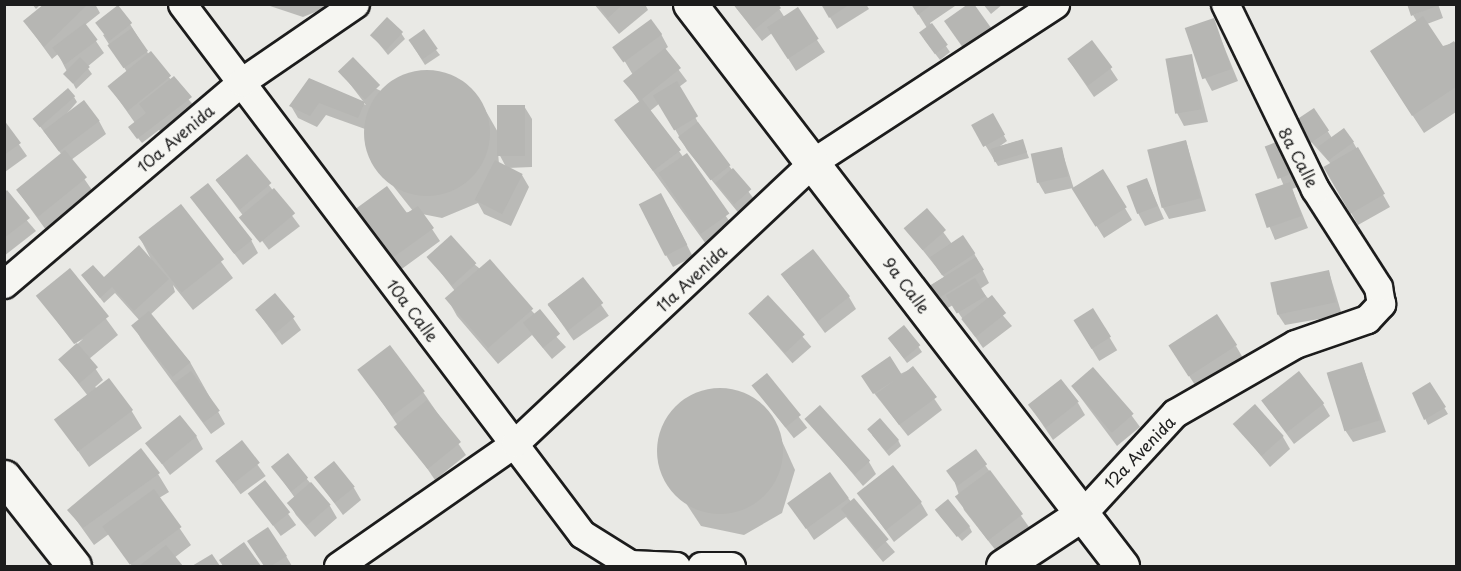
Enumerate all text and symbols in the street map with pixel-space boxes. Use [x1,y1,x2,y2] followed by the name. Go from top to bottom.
[132,100,218,176] street label: 10a Avenida
[1275,124,1323,190] street label: 8a Calle
[652,240,730,316] street label: 11a Avenida
[880,254,934,316] street label: 9a Calle
[383,275,443,345] street label: 10a Calle
[1099,411,1179,493] street label: 12a Avenida

